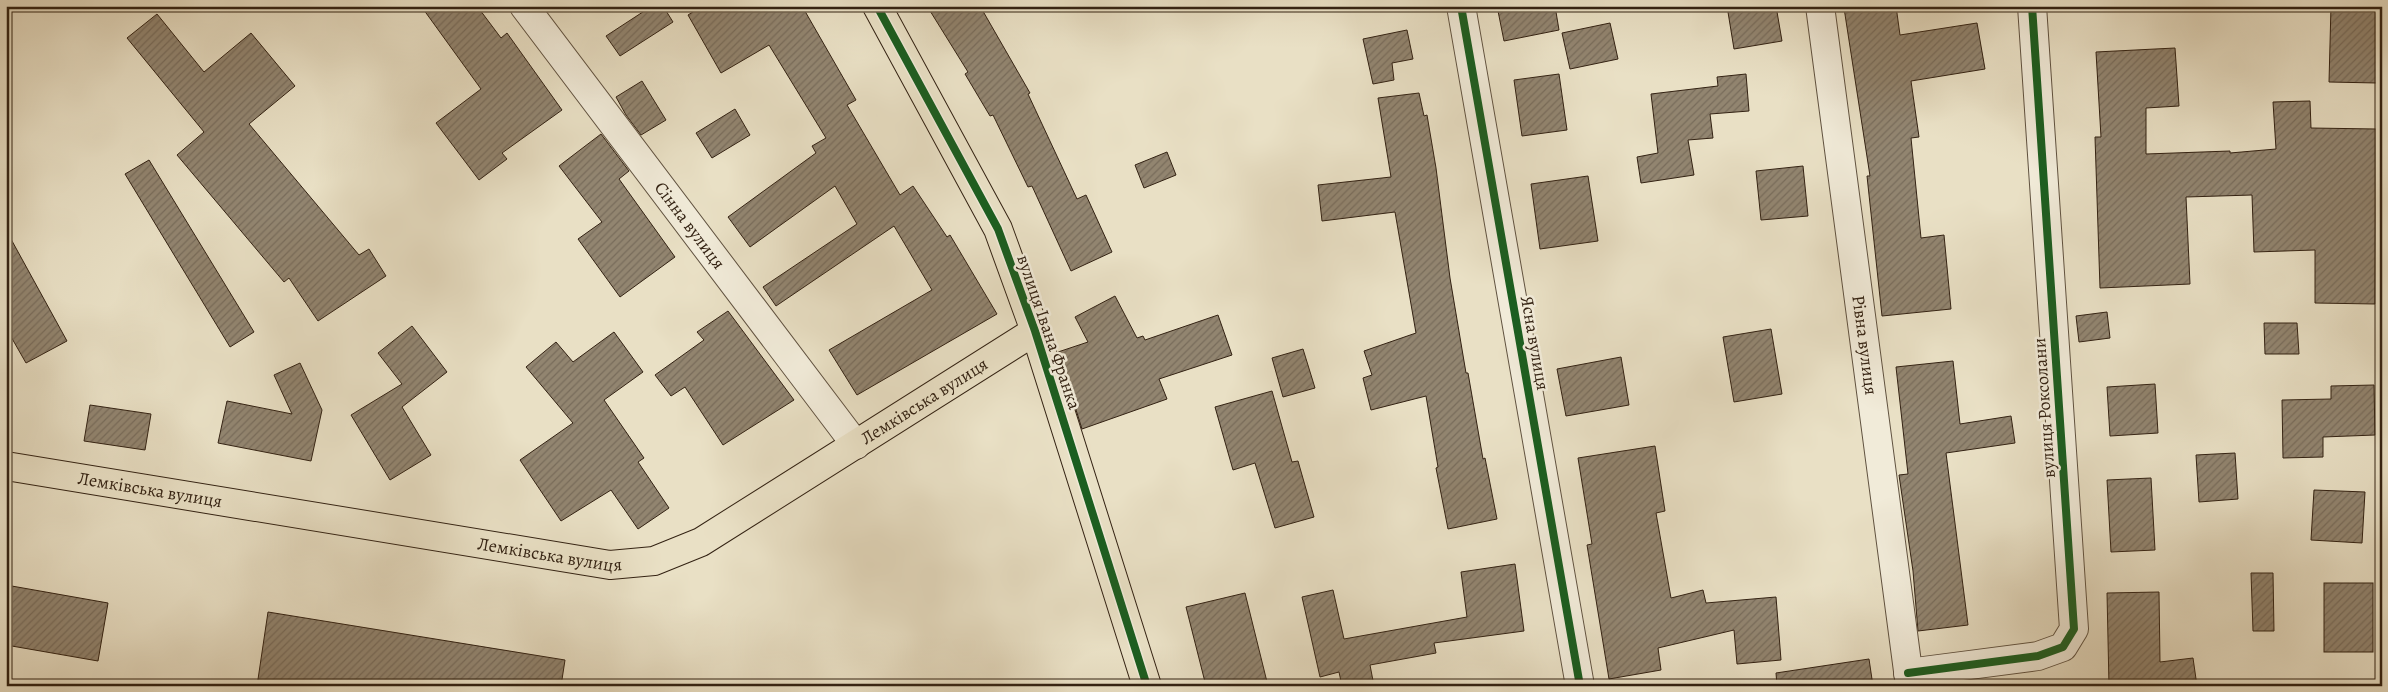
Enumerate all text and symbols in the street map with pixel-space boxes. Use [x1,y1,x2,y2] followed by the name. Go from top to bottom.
[649,177,731,274] street label: Сінна вулиця
[1011,251,1087,413] street label: вулиця Івана Франка
[1515,294,1555,392] street label: Ясна вулиця
[1846,294,1883,397] street label: Рівна вулиця
[2027,337,2061,479] street label: вулиця Роксолани
[856,352,992,450] street label: Лемківська вулиця
[76,466,224,513] street label: Лемківська вулиця
[476,531,623,577] street label: Лемківська вулиця

